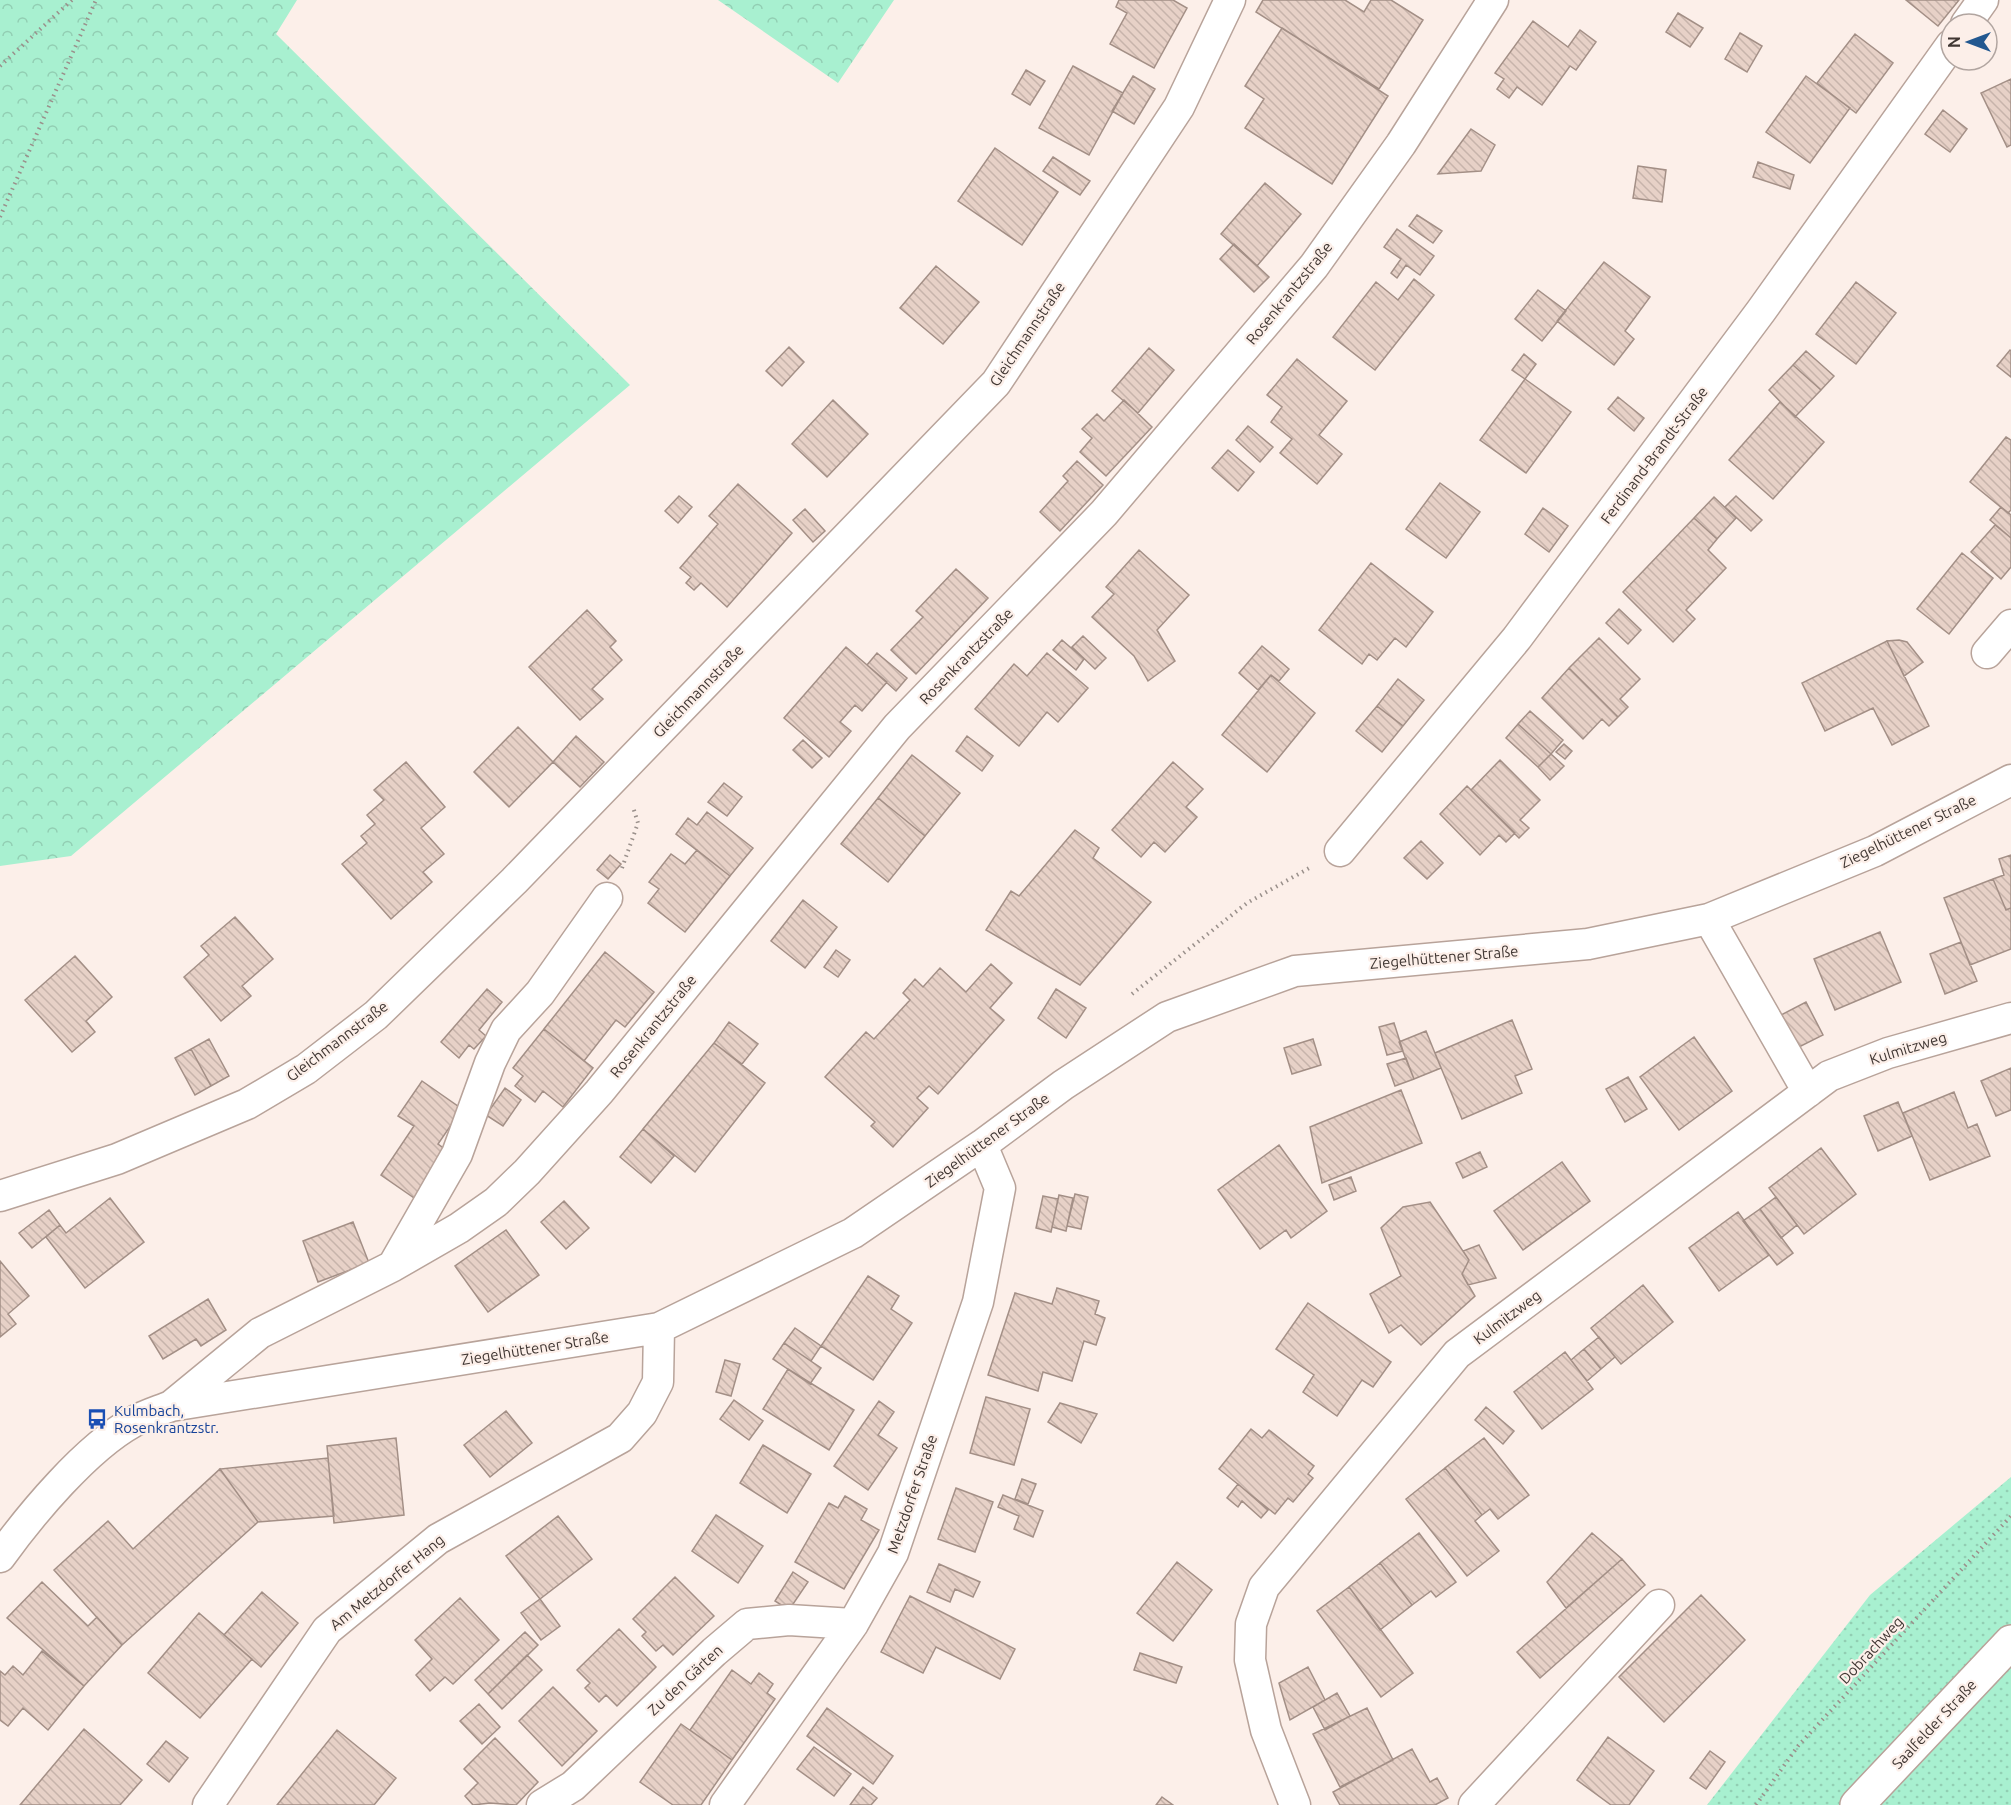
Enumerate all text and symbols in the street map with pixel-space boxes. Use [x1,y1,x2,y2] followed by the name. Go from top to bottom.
[1939,12,1999,72] north arrow
[1945,36,1963,48] text: N
[1242,238,1336,348] street label: Rosenkrantzstraße
[986,279,1068,389] street label: Gleichmannstraße
[1597,383,1711,527] street label: Ferdinand-Brandt-Straße
[916,604,1016,708] street label: Rosenkrantzstraße
[649,641,747,741] street label: Gleichmannstraße
[1837,791,1979,871] street label: Ziegelhüttener Straße
[1369,942,1519,972] street label: Ziegelhüttener Straße
[606,971,700,1081] street label: Rosenkrantzstraße
[283,997,391,1085] street label: Gleichmannstraße
[1867,1028,1949,1068] street label: Kulmitzweg
[922,1089,1052,1191] street label: Ziegelhüttener Straße
[1470,1286,1544,1348] street label: Kulmitzweg
[460,1328,610,1368] street label: Ziegelhüttener Straße
[114,1402,219,1436] place label: Kulmbach, Rosenkrantzstr.
[85,1407,109,1431] bus stop icon: Kulmbach, Rosenkrantzstr.
[884,1432,940,1556] street label: Metzdorfer Straße
[327,1531,447,1633] street label: Am Metzdorfer Hang
[1836,1613,1906,1687] street label: Dobrachweg
[644,1641,726,1719] street label: Zu den Gärten
[1888,1676,1980,1772] street label: Saalfelder Straße

